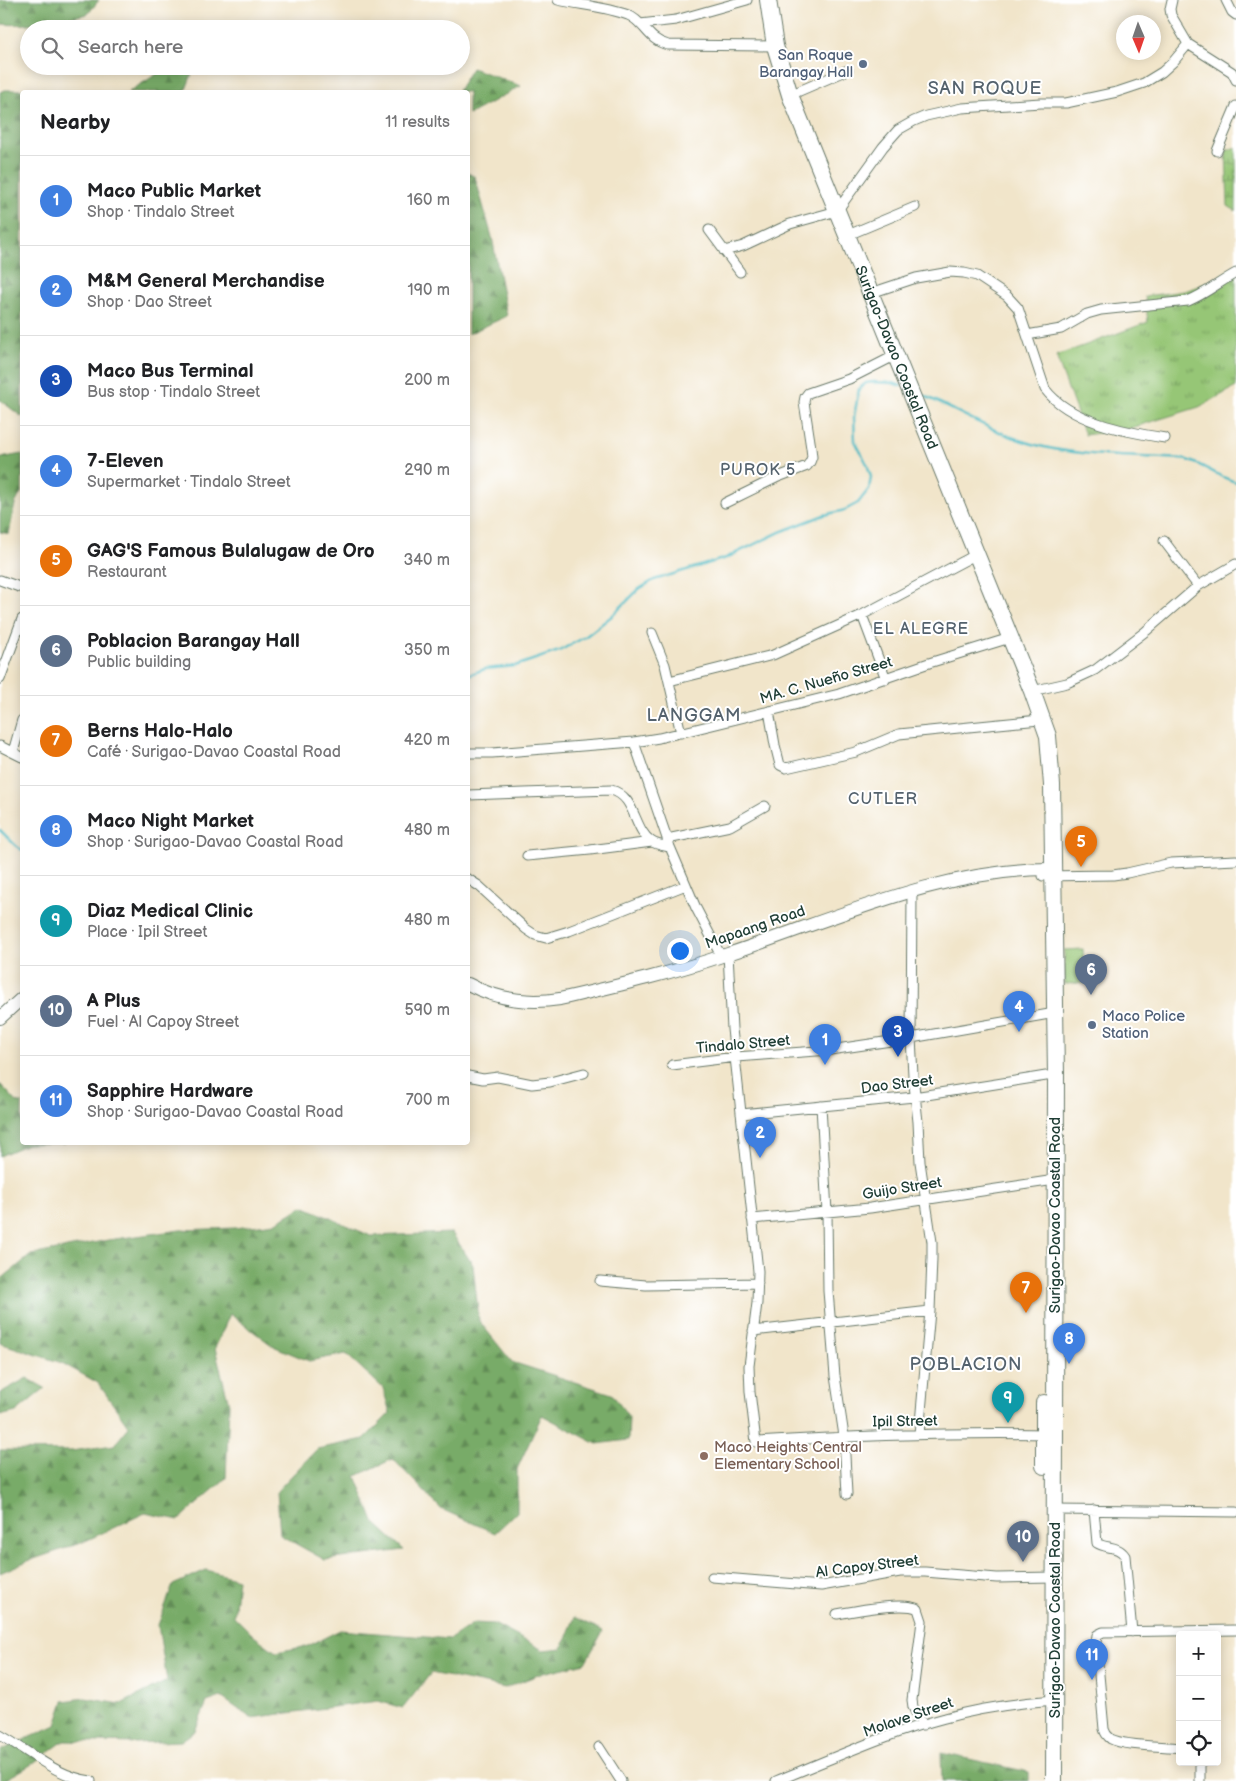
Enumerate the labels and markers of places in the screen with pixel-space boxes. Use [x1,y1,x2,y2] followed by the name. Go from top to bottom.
[759,46,853,82] place label: San Roque Barangay Hall
[857,58,869,70] marker: San Roque Barangay Hall
[1065,826,1097,867] pin: 5
[1075,954,1107,995] pin: 6
[1003,991,1035,1032] pin: 4
[1102,1007,1185,1043] place label: Maco Police Station
[882,1016,914,1057] pin: 3
[1086,1019,1098,1031] marker: Maco Police Station
[809,1024,841,1065] pin: 1
[744,1117,776,1158] pin: 2
[1010,1272,1042,1313] pin: 7
[1053,1323,1085,1364] pin: 8
[992,1382,1024,1423] pin: 9
[714,1438,862,1474] place label: Maco Heights Central Elementary School
[698,1450,710,1462] marker: Maco Heights Central Elementary School
[1007,1521,1039,1562] pin: 10
[1076,1639,1108,1680] pin: 11

